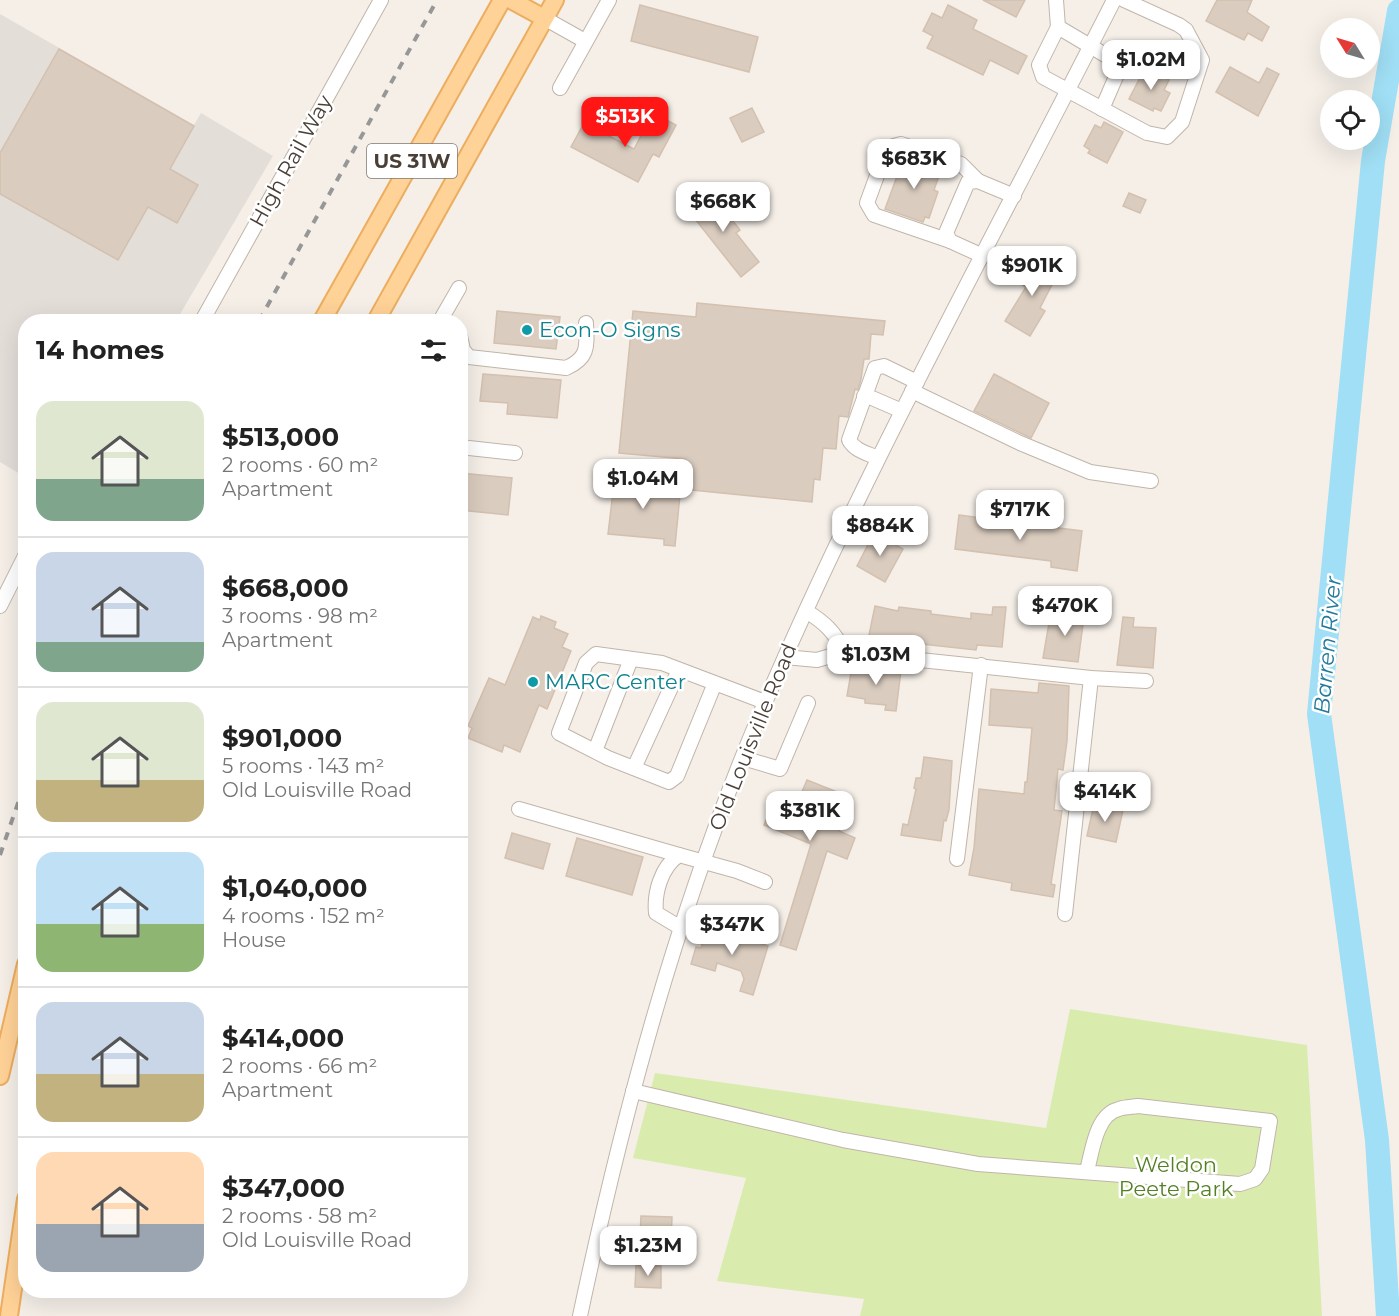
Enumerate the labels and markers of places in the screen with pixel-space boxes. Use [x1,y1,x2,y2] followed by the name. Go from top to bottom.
[1102,40,1200,91] pin: $1.02M
[583,97,667,148] pin: $513K
[872,139,956,190] pin: $683K
[681,182,765,233] pin: $668K
[990,246,1074,297] pin: $901K
[539,317,681,342] place label: Econ-O Signs
[520,323,534,337] marker: Econ-O Signs
[594,459,692,510] pin: $1.04M
[978,490,1062,541] pin: $717K
[838,506,922,557] pin: $884K
[1023,586,1107,637] pin: $470K
[827,635,925,686] pin: $1.03M
[545,669,686,694] place label: MARC Center
[526,675,540,689] marker: MARC Center
[1063,772,1147,823] pin: $414K
[768,791,852,842] pin: $381K
[690,905,774,956] pin: $347K
[599,1226,697,1277] pin: $1.23M

